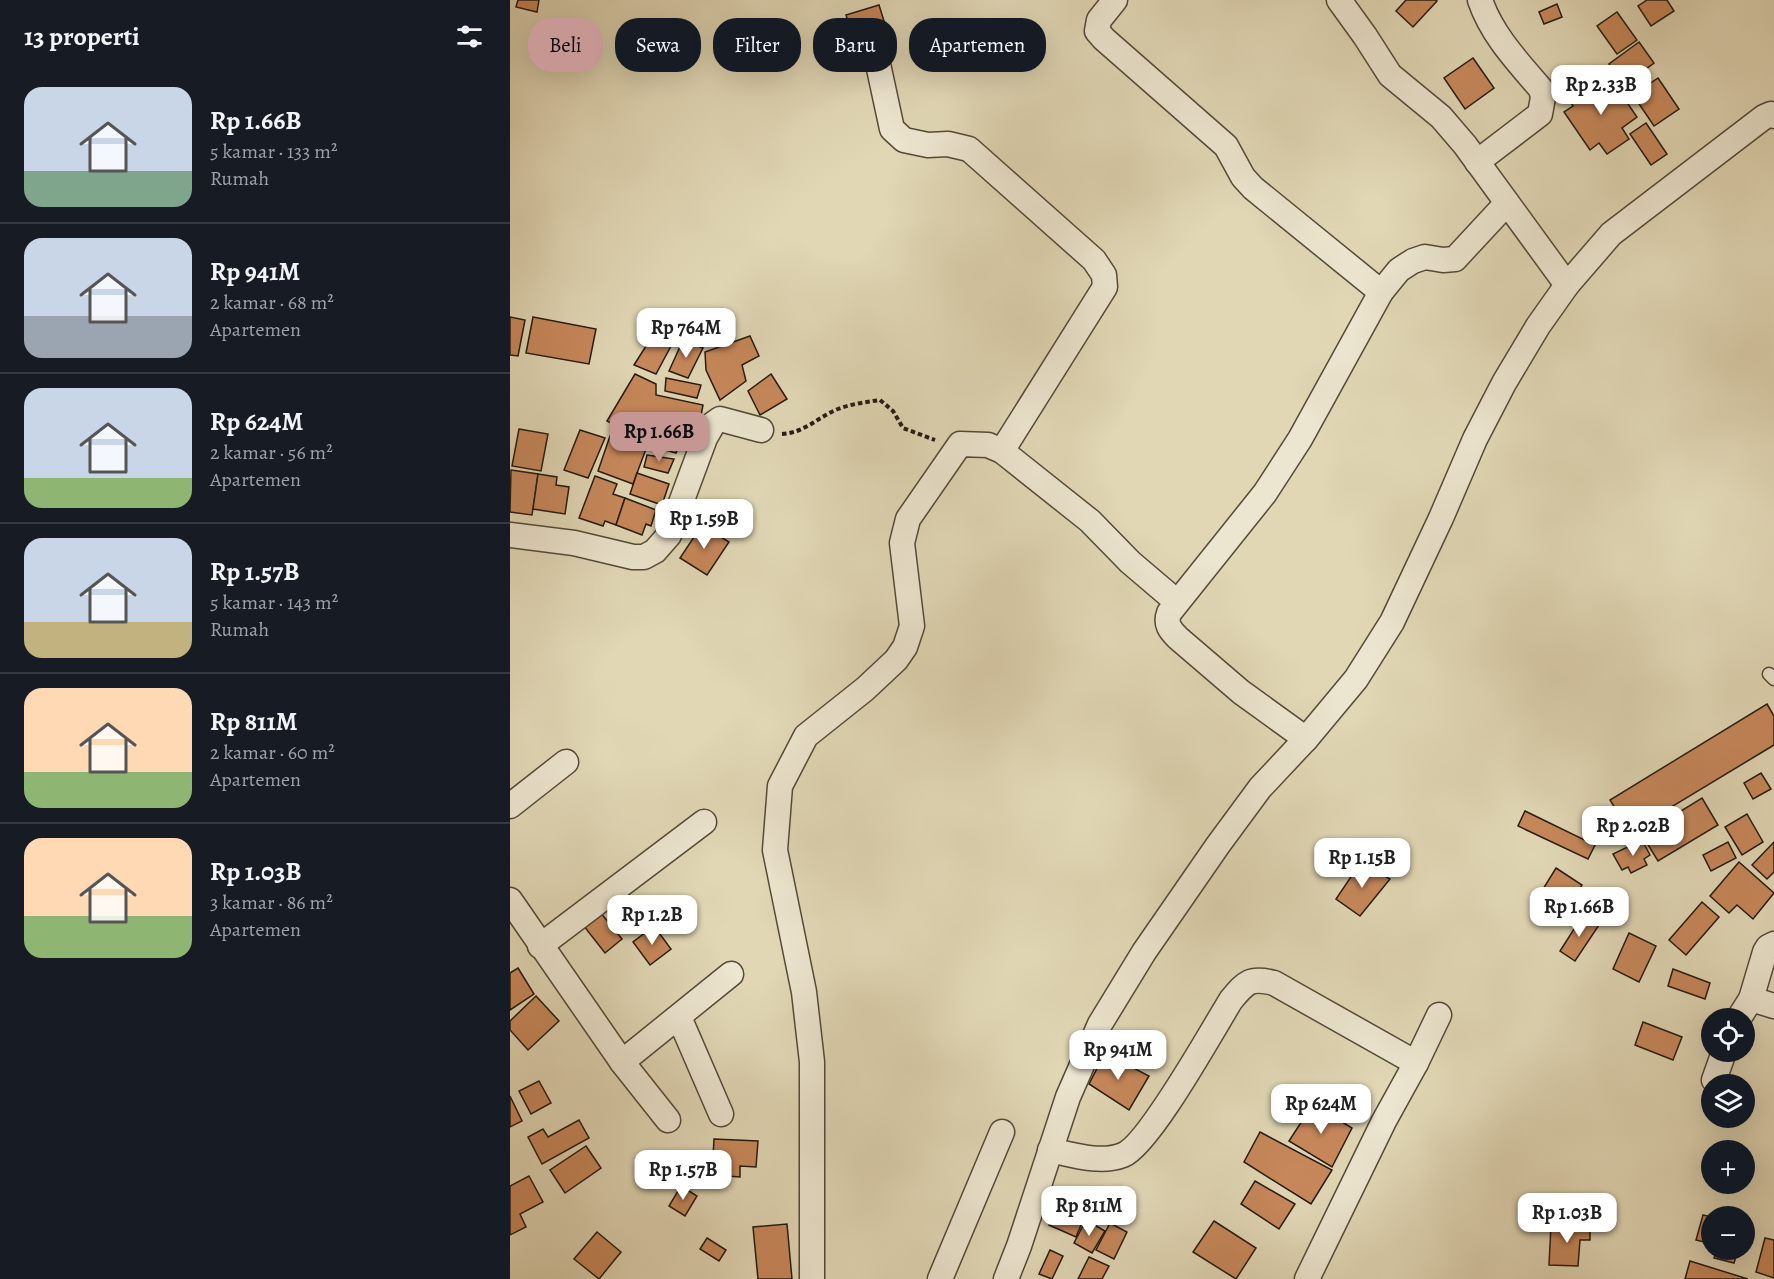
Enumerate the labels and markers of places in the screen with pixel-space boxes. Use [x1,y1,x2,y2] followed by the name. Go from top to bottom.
[1539,65,1663,116] pin: Rp 2.33B
[631,308,741,359] pin: Rp 764M
[597,412,721,463] pin: Rp 1.66B
[642,499,766,550] pin: Rp 1.59B
[1571,806,1695,857] pin: Rp 2.02B
[1300,838,1424,889] pin: Rp 1.15B
[1517,887,1641,938] pin: Rp 1.66B
[597,895,707,946] pin: Rp 1.2B
[1063,1030,1173,1081] pin: Rp 941M
[1266,1084,1376,1135] pin: Rp 624M
[621,1150,745,1201] pin: Rp 1.57B
[1034,1186,1144,1237] pin: Rp 811M
[1505,1193,1629,1244] pin: Rp 1.03B

